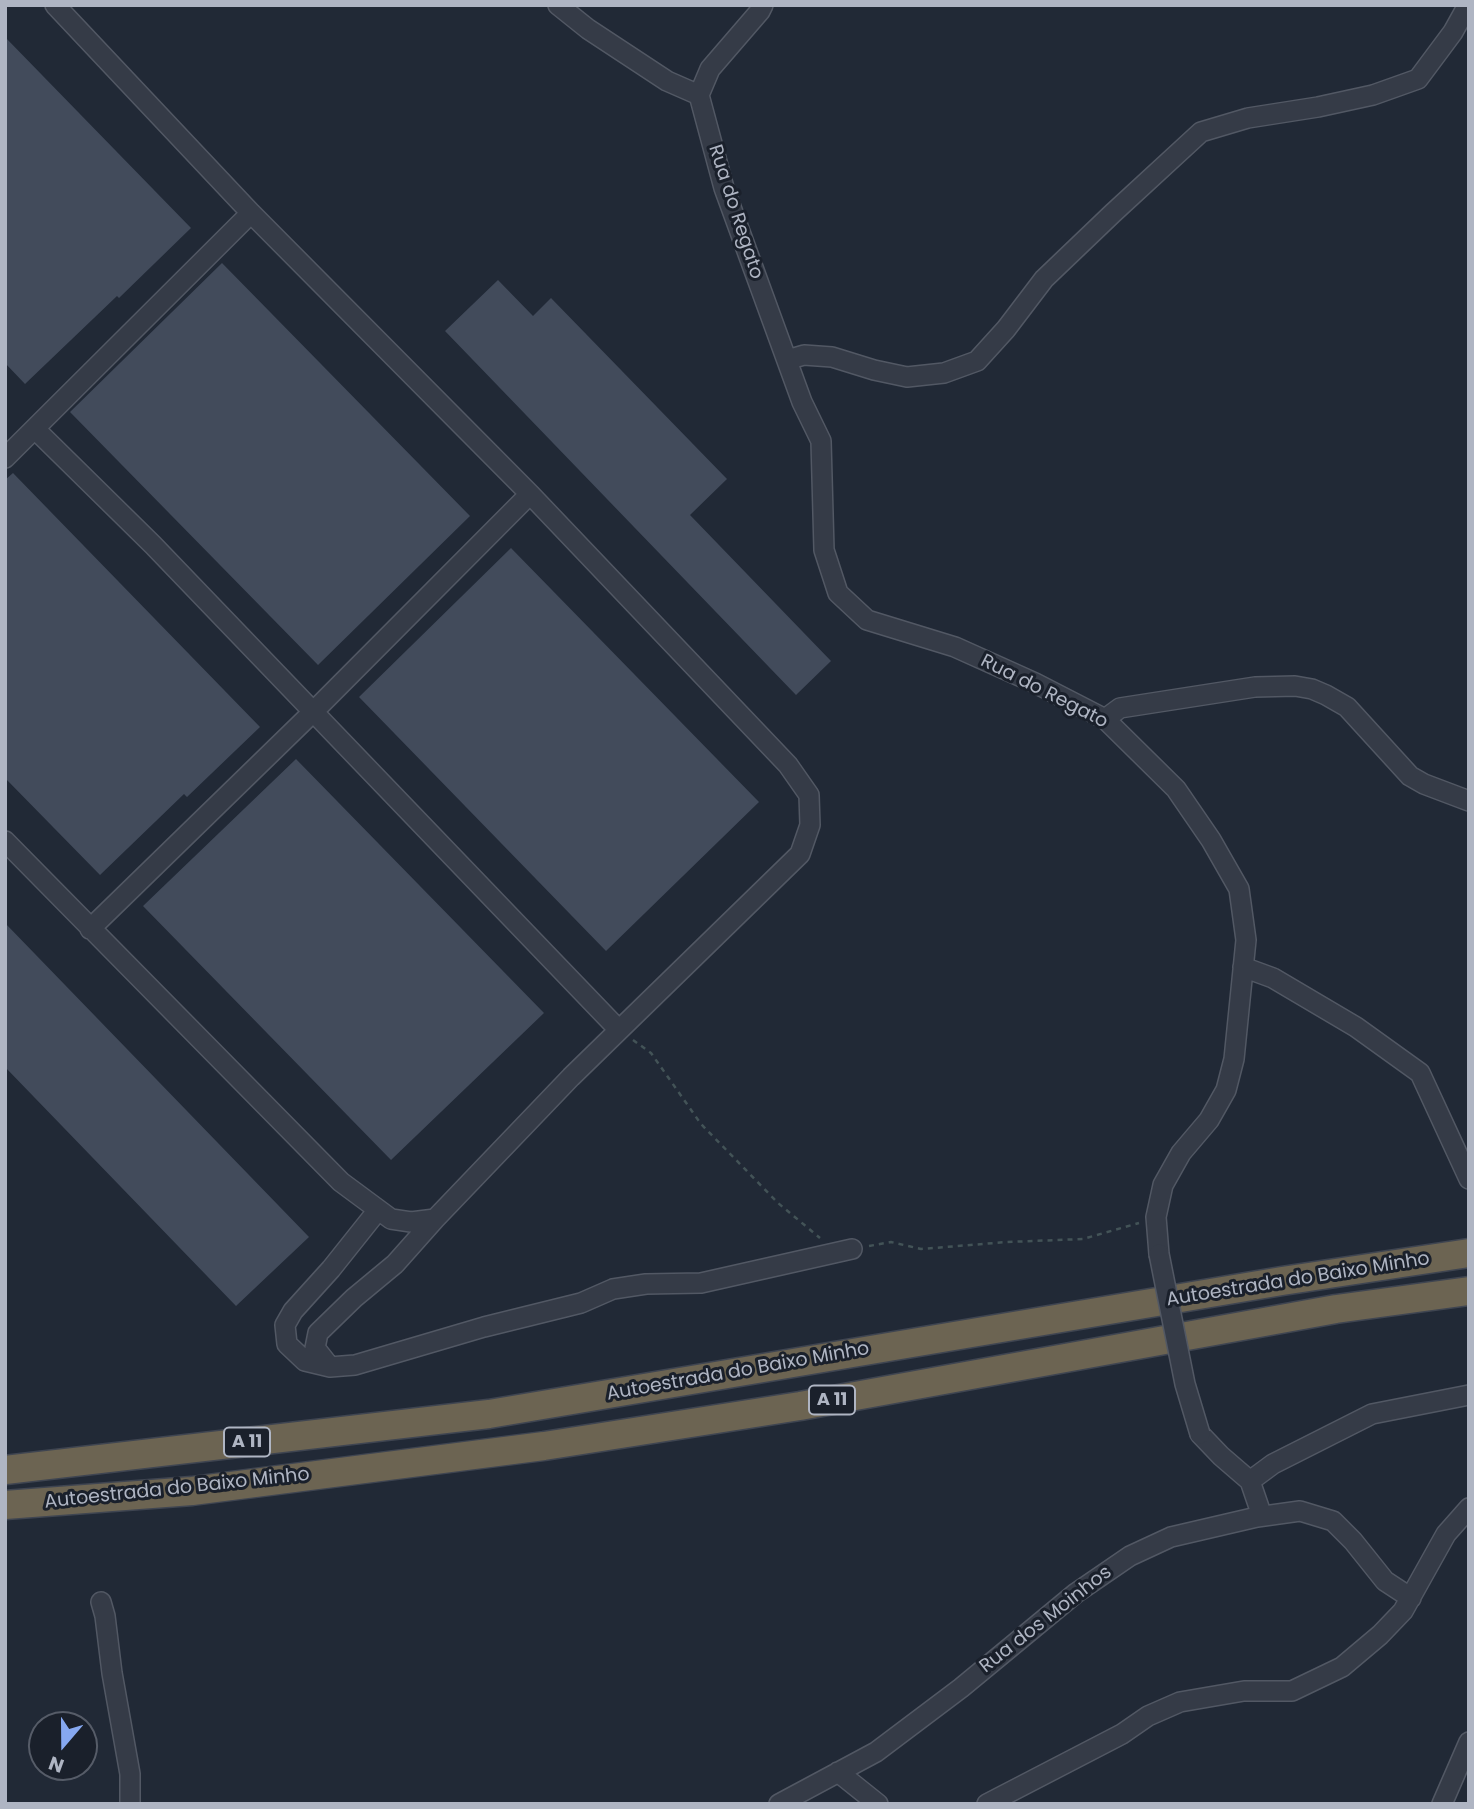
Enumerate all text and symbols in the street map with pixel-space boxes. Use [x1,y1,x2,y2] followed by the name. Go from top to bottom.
[703,142,767,282] street label: Rua do Regato
[977,650,1111,734] street label: Rua do Regato
[1165,1248,1431,1312] street label: Autoestrada do Baixo Minho
[605,1338,871,1406] street label: Autoestrada do Baixo Minho
[809,1386,855,1414] road number: A 11
[224,1428,270,1456] road number: A 11
[43,1464,311,1514] street label: Autoestrada do Baixo Minho
[975,1561,1117,1679] street label: Rua dos Moinhos
[28,1711,98,1781] north arrow
[45,1749,68,1779] text: N

